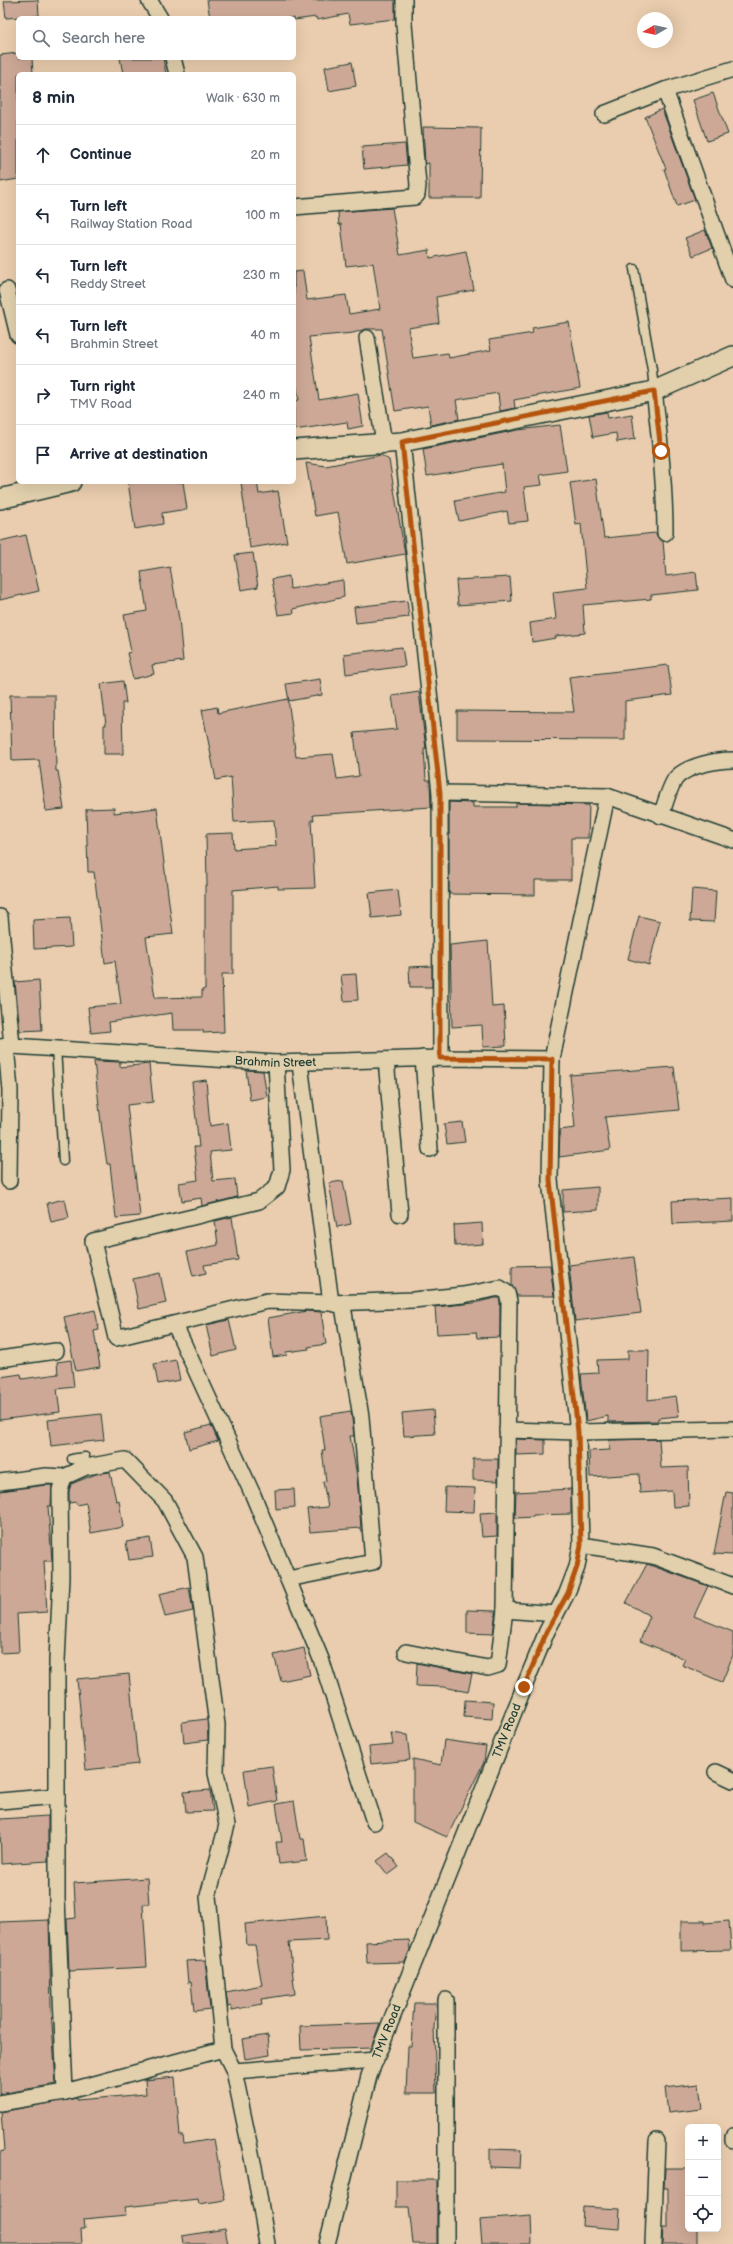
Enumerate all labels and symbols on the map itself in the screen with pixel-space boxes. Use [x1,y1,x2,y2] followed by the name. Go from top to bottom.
[637,12,673,48] north arrow
[652,442,670,460] route start
[234,1053,317,1071] street label: Brahmin Street
[515,1678,533,1696] route end
[490,1701,525,1760] street label: TMV Road
[370,2002,405,2061] street label: TMV Road

